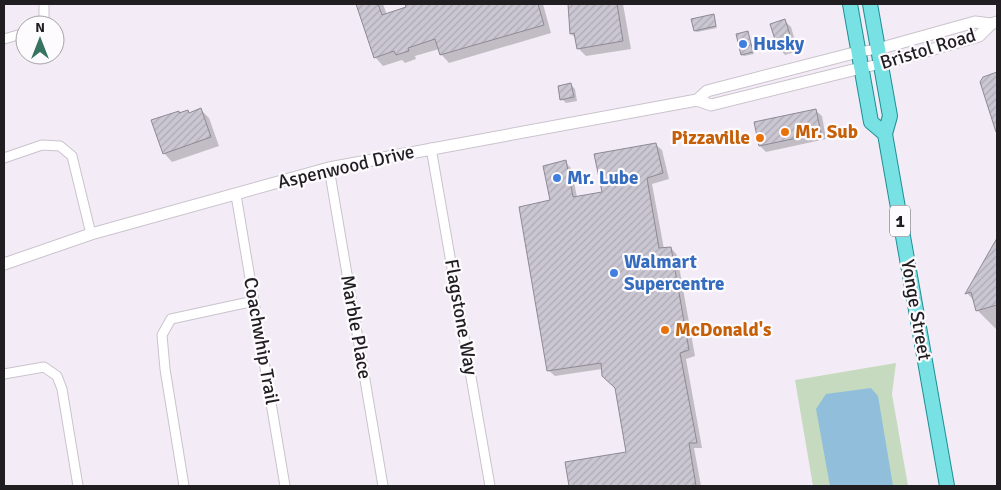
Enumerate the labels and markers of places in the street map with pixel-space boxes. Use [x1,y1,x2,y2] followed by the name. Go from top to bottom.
[753,32,805,56] place label: Husky
[737,38,749,50] marker: Husky
[795,120,858,144] place label: Mr. Sub
[671,126,750,150] place label: Pizzaville
[779,126,791,138] marker: Mr. Sub
[754,132,766,144] marker: Pizzaville
[567,166,638,190] place label: Mr. Lube
[551,172,563,184] marker: Mr. Lube
[624,250,724,296] place label: Walmart Supercentre
[608,267,620,279] marker: Walmart Supercentre
[675,318,771,342] place label: McDonald's
[659,324,671,336] marker: McDonald's

